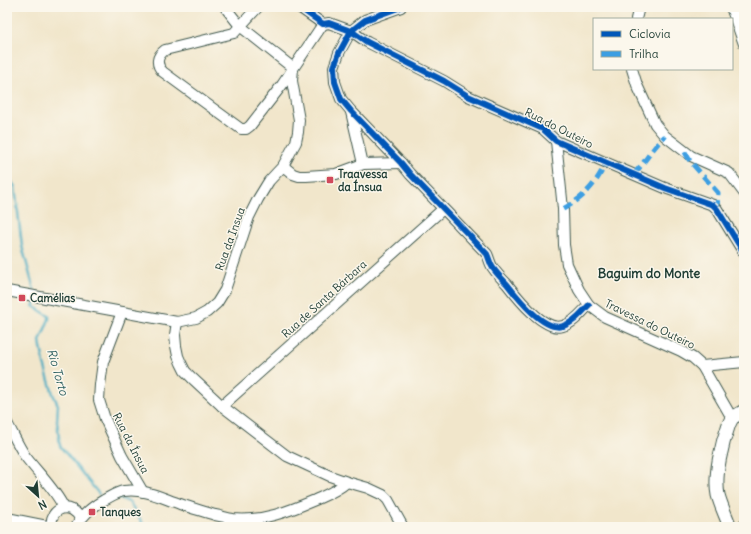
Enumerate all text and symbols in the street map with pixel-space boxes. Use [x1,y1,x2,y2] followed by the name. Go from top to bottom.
[593,18,733,70] legend
[629,26,671,41] text: Ciclovia
[629,46,659,61] text: Trilha
[522,105,596,151] street label: Rua do Outeiro
[338,167,388,194] place label: Traavessa da Ínsua
[325,175,335,185] marker: Traavessa da Ínsua
[212,205,248,273] street label: Rua da Insua
[279,257,369,341] street label: Rua de Santa Bárbara
[598,265,700,282] district label: Baguim do Monte
[30,291,75,305] place label: Camélias
[17,293,27,303] marker: Camélias
[603,296,697,352] street label: Travessa do Outeiro
[44,347,72,398] water label: Rio Torto
[110,410,153,476] street label: Rua da Ínsua
[18,476,58,516] north arrow
[36,497,49,513] text: N
[100,505,141,520] place label: Tanques
[87,507,97,517] marker: Tanques

